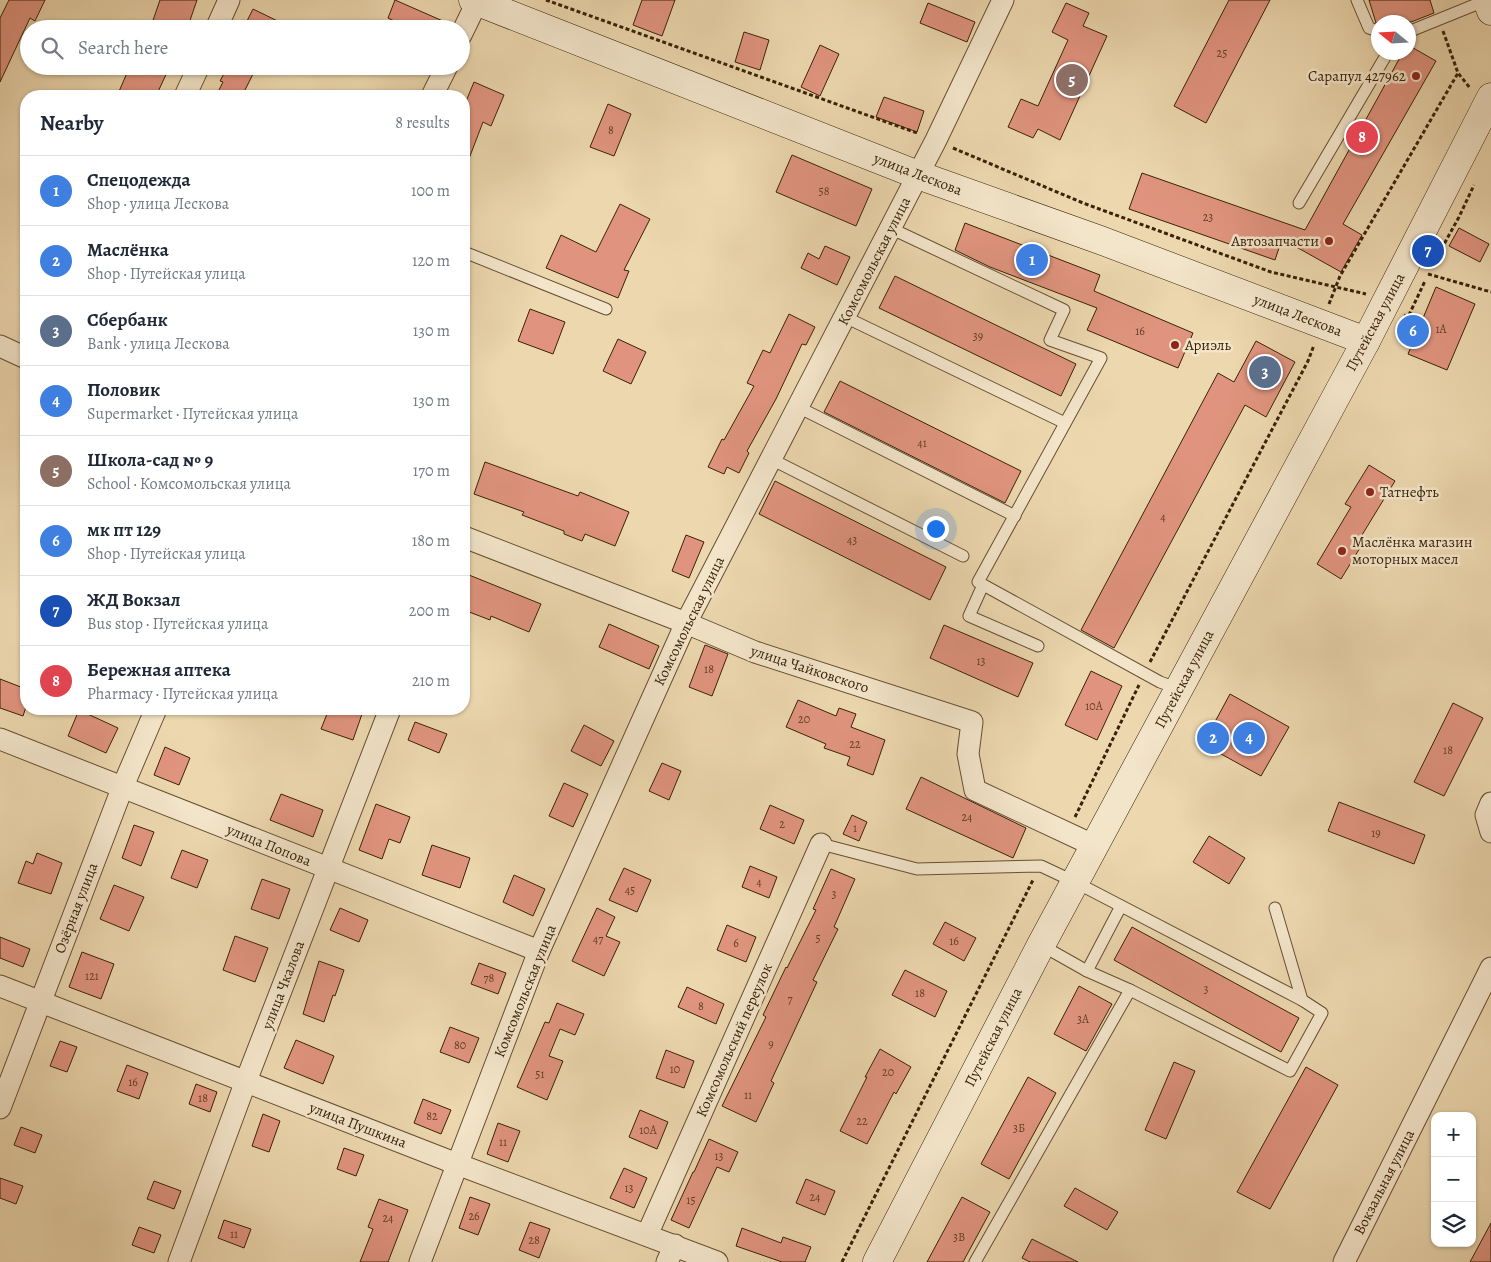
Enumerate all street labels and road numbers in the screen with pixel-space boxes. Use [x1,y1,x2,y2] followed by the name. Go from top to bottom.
[870,148,965,200] street label: улица Лескова
[833,193,915,329] street label: Комсомольская улица
[1341,269,1409,375] street label: Путейская улица
[1250,289,1345,341] street label: улица Лескова
[649,553,729,689] street label: Комсомольская улица
[1150,626,1218,732] street label: Путейская улица
[747,640,872,698] street label: улица Чайковского
[223,819,314,871] street label: улица Попова
[50,860,103,956] street label: Озёрная улица
[489,922,561,1060] street label: Комсомольская улица
[257,938,309,1033] street label: улица Чкалова
[691,960,777,1120] street label: Комсомольский переулок
[959,984,1027,1090] street label: Путейская улица
[306,1097,410,1153] street label: улица Пушкина
[1349,1126,1419,1238] street label: Вокзальная улица

